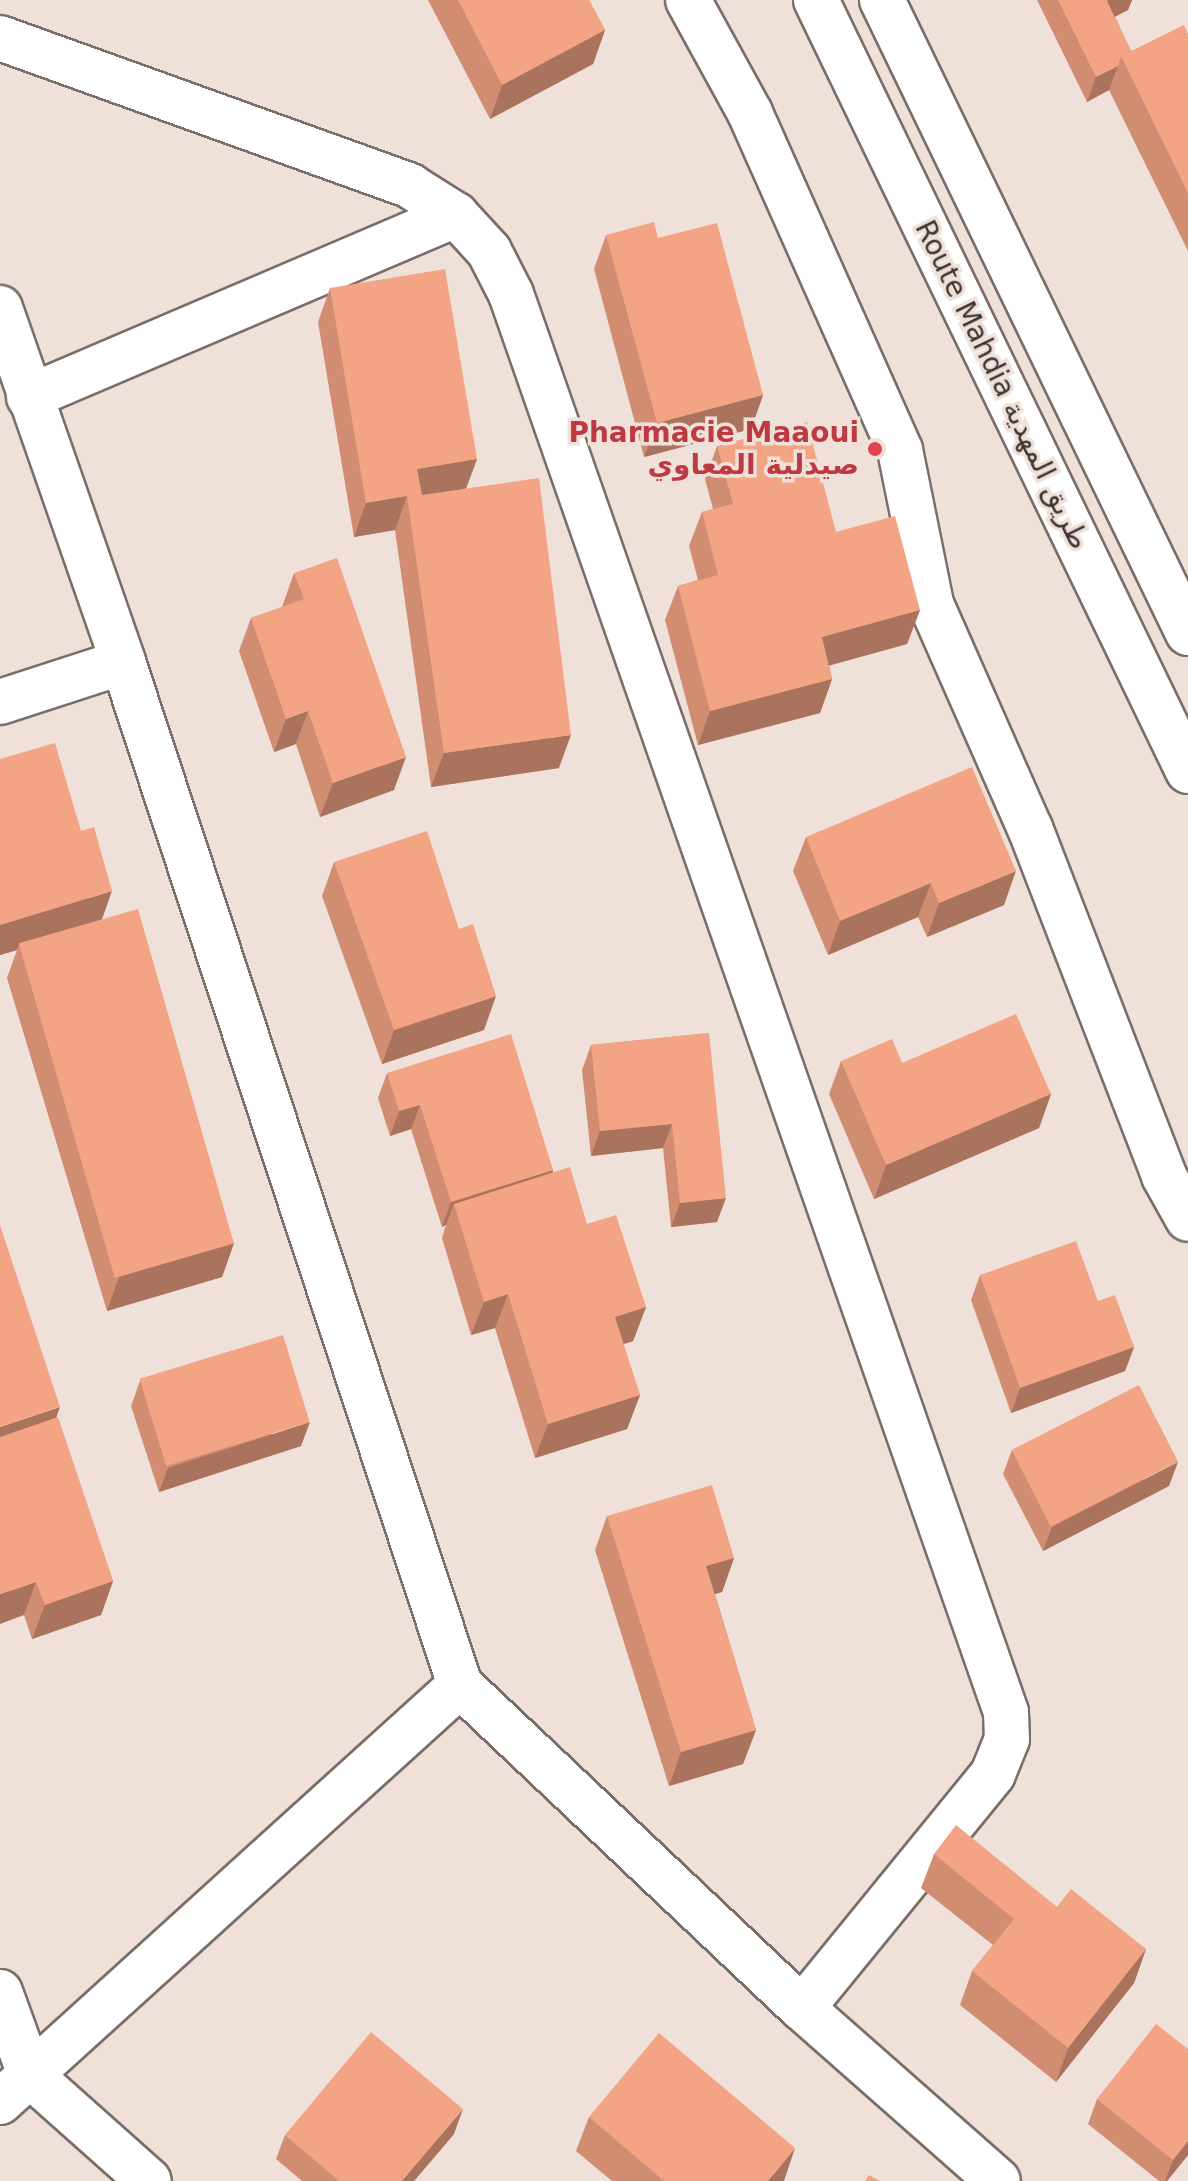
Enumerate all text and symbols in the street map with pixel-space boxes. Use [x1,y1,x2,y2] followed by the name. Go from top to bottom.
[908,215,1096,555] street label: Route Mahdia طريق المهدية
[568,416,859,482] place label: Pharmacie Maaoui صيدلية المعاوي
[866,440,884,458] marker: Pharmacie Maaoui صيدلية المعاوي

